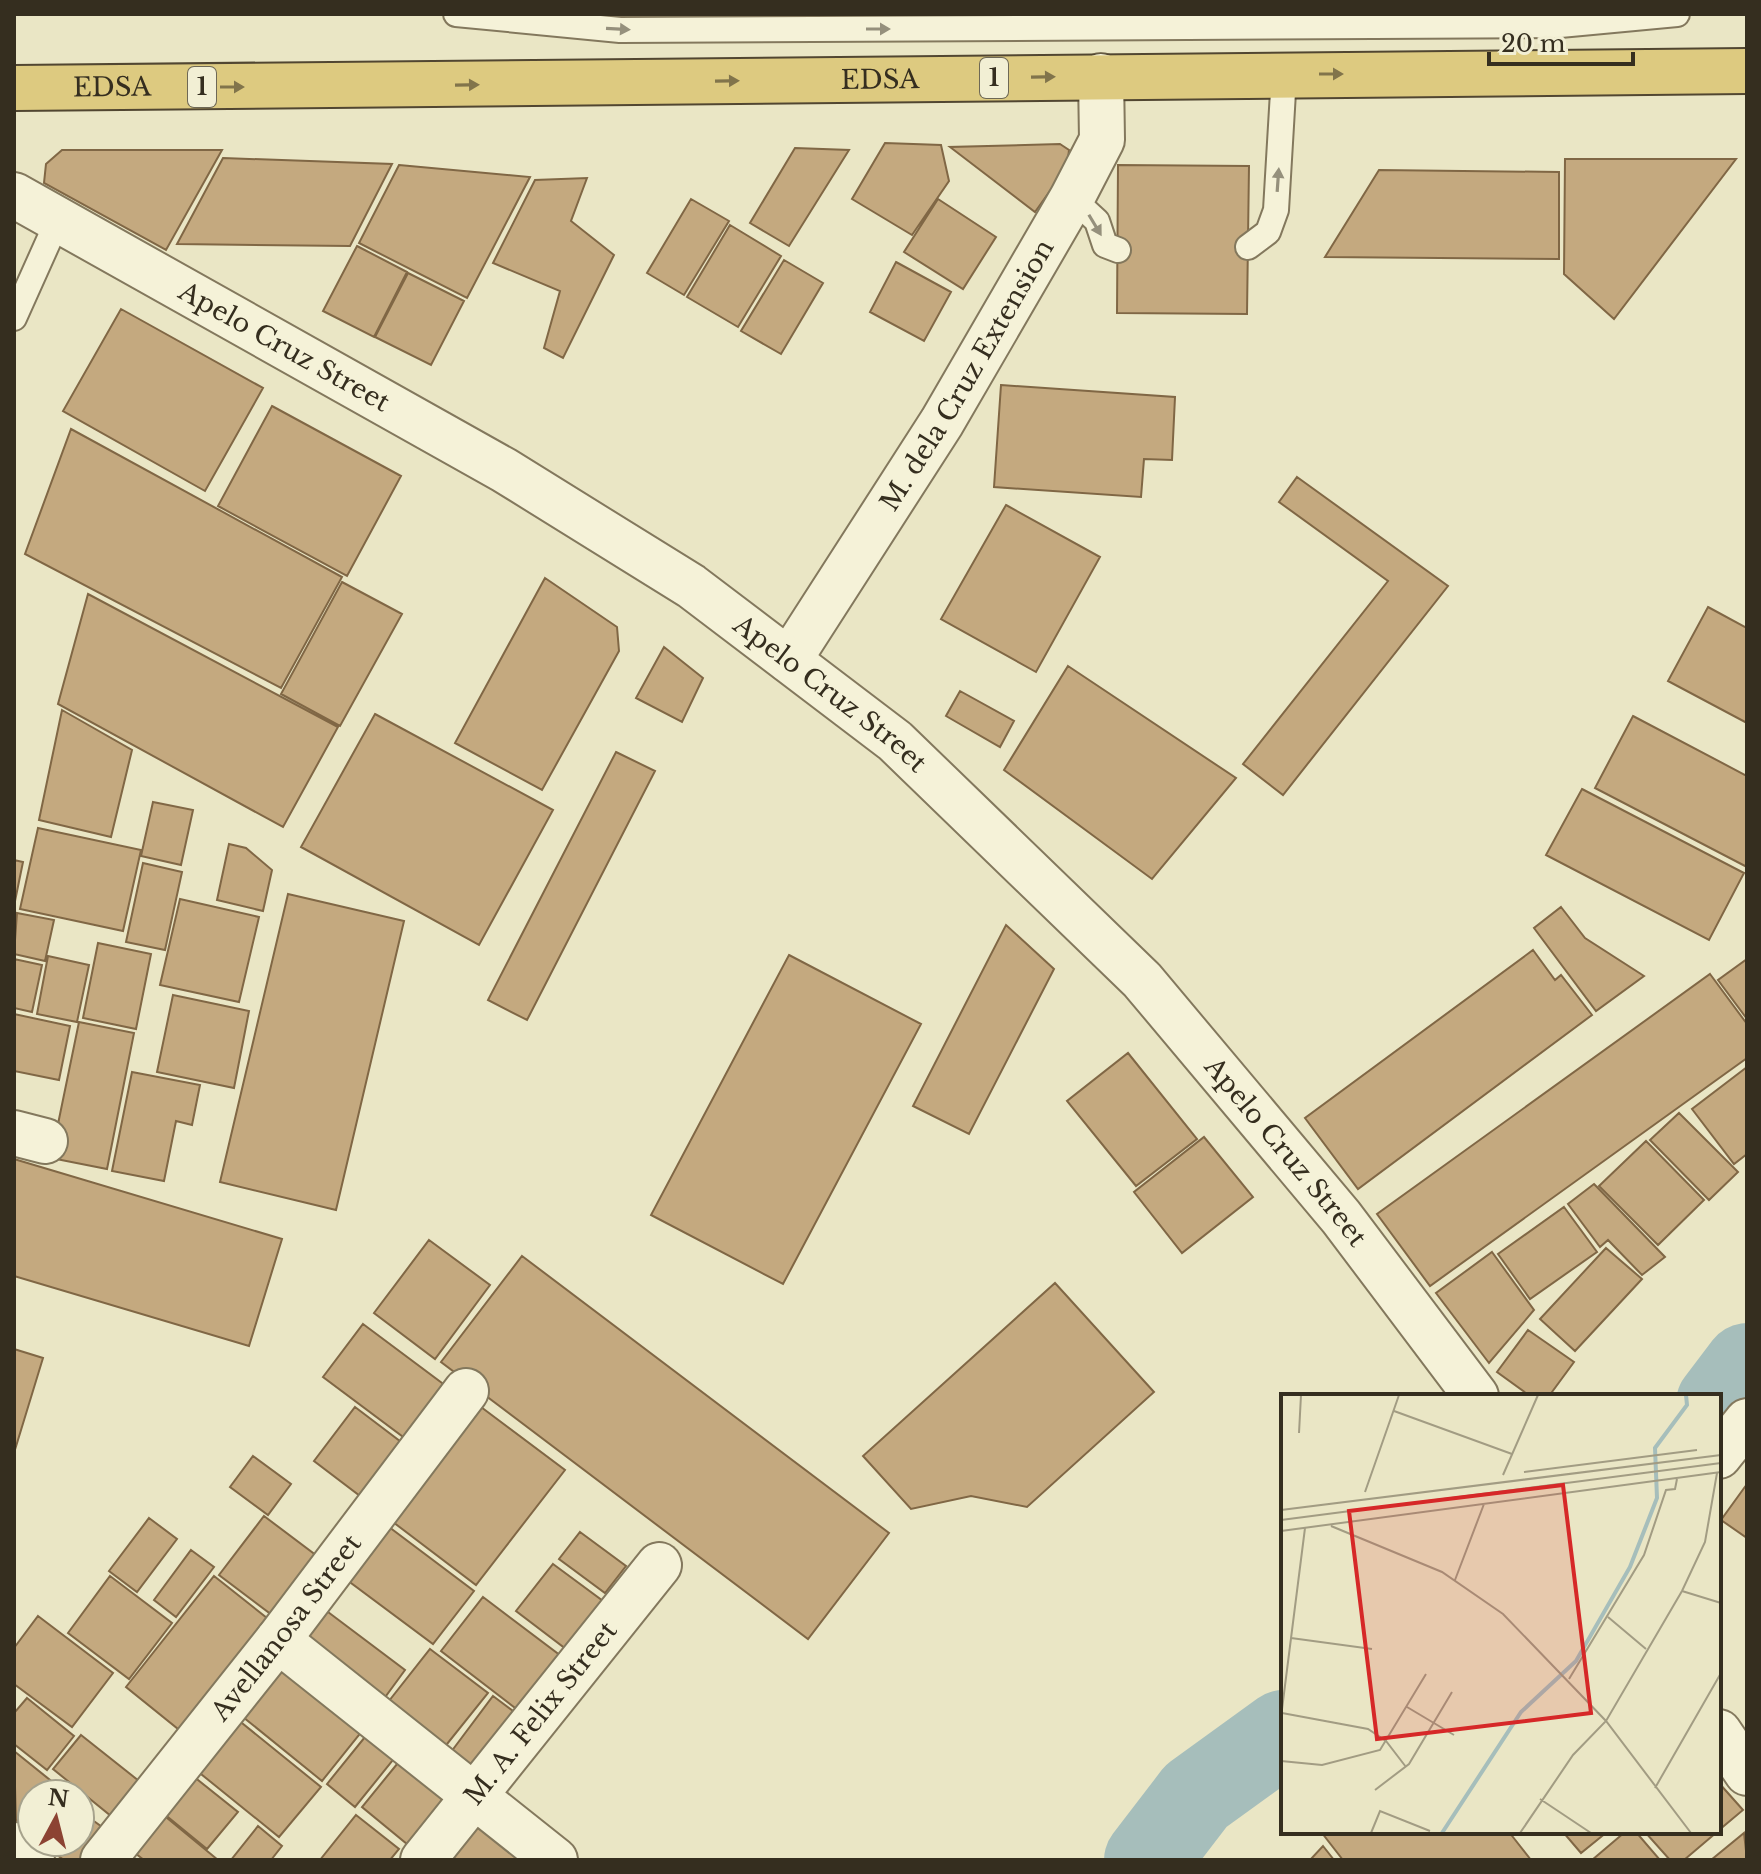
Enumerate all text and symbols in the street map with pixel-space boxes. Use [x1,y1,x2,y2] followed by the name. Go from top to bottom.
[1489,16,1633,66] scale bar
[606,23,631,36] one-way arrow
[866,23,891,35] one-way arrow
[1501,29,1566,58] text: 20 m
[980,58,1008,98] road number: 1
[841,63,920,96] street label: EDSA
[188,67,216,107] road number: 1
[1319,68,1344,81] one-way arrow
[73,71,152,103] street label: EDSA
[1031,71,1056,83] one-way arrow
[715,75,740,88] one-way arrow
[455,79,480,91] one-way arrow
[220,80,245,93] one-way arrow
[1272,167,1285,192] one-way arrow
[1088,214,1102,236] one-way arrow
[873,234,1061,517] street label: M. dela Cruz Extension
[173,274,395,419] street label: Apelo Cruz Street
[727,608,934,779] street label: Apelo Cruz Street
[1197,1050,1374,1253] street label: Apelo Cruz Street
[1281,1394,1721,1834] inset map
[204,1528,368,1728] street label: Avellanosa Street
[457,1615,624,1811] street label: M. A. Felix Street
[16,1778,96,1858] north arrow
[46,1784,71,1813] text: N

